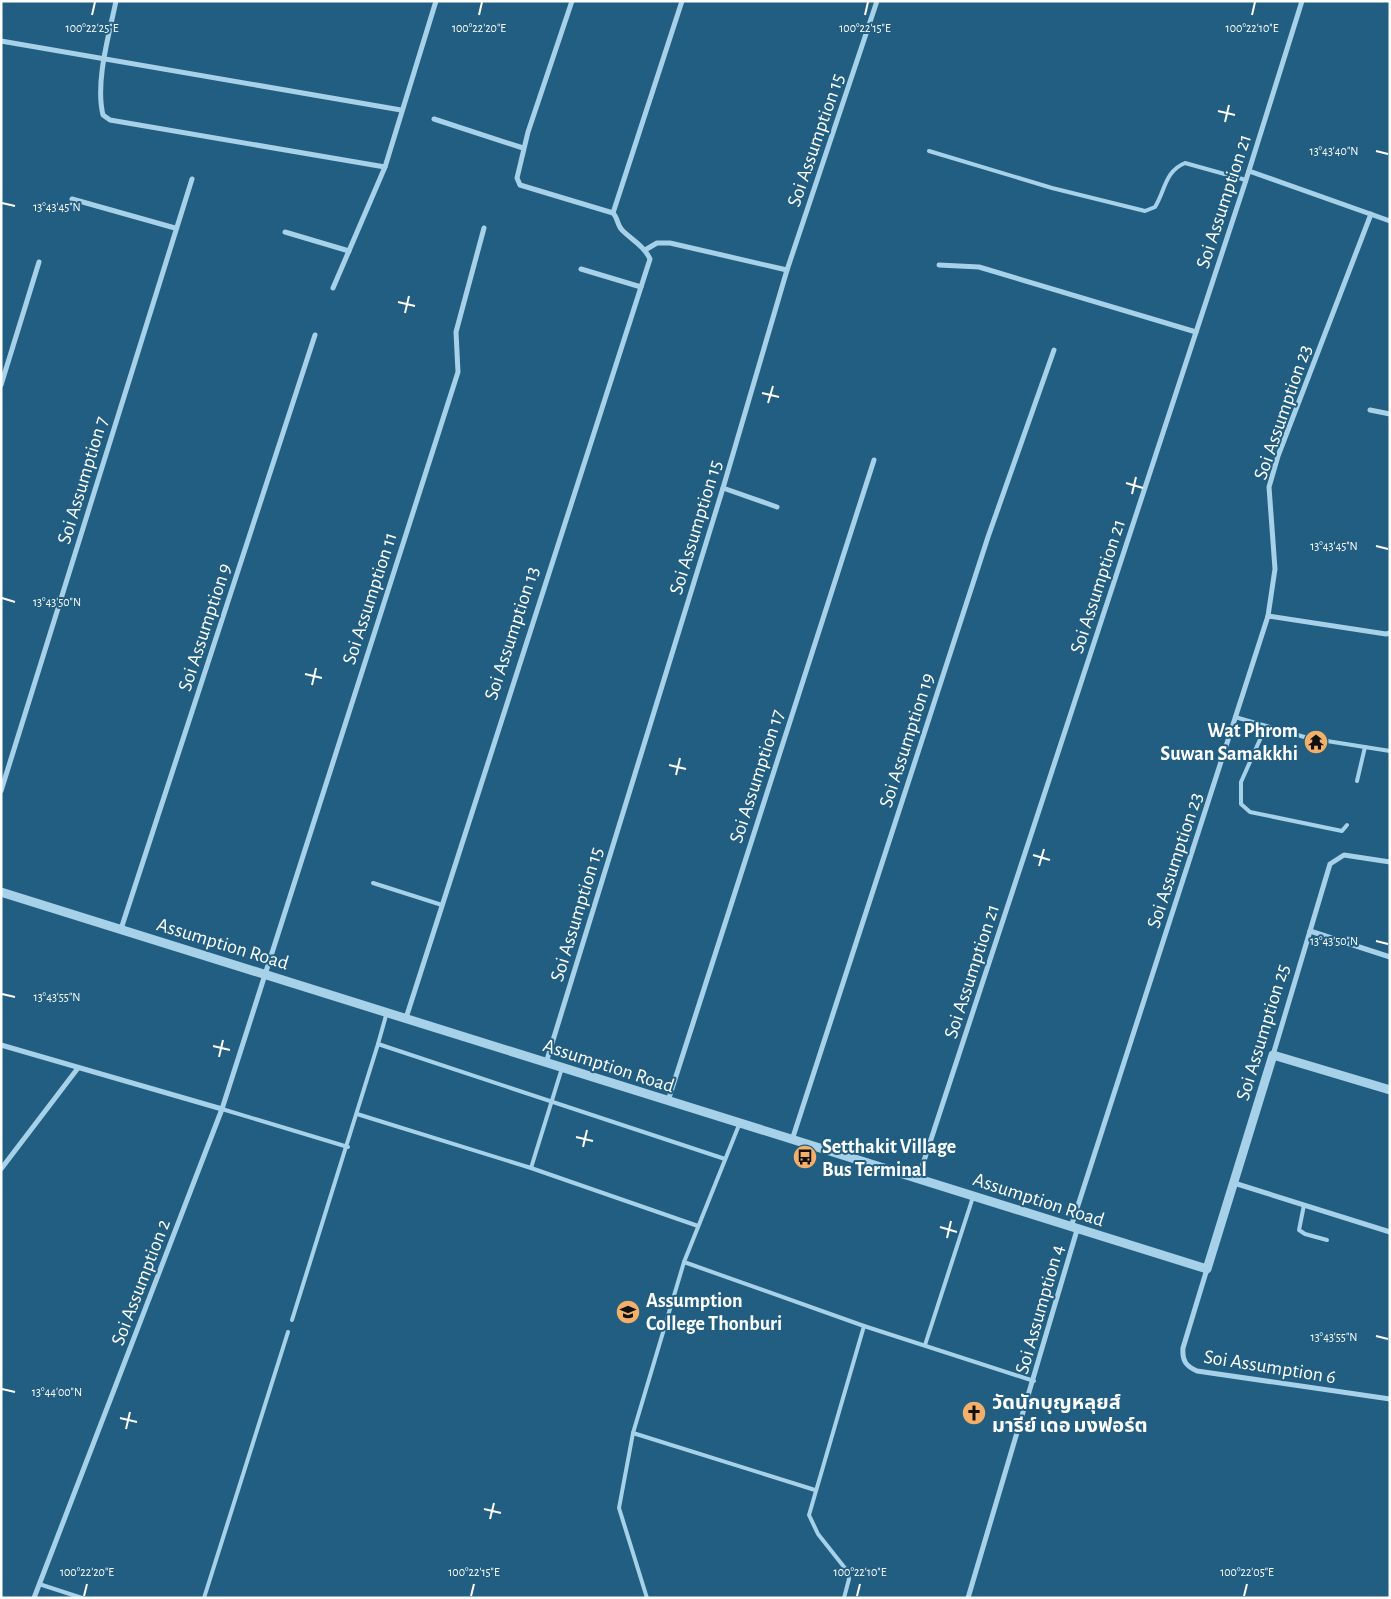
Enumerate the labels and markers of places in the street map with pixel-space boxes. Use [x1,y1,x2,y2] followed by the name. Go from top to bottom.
[1160,721,1298,764] place label: Wat Phrom Suwan Samakkhi
[1303,729,1329,755] temple icon: Wat Phrom Suwan Samakkhi
[822,1137,956,1180] place label: Setthakit Village Bus Terminal
[792,1144,818,1170] bus stop icon: Setthakit Village Bus Terminal
[646,1291,782,1334] place label: Assumption College Thonburi
[615,1299,641,1325] school or university icon: Assumption College Thonburi
[992,1393,1148,1436] place label: วัดนักบุญหลุยส์ มารีย์ เดอ มงฟอร์ต
[961,1400,987,1426] church icon: วัดนักบุญหลุยส์ มารีย์ เดอ มงฟอร์ต

